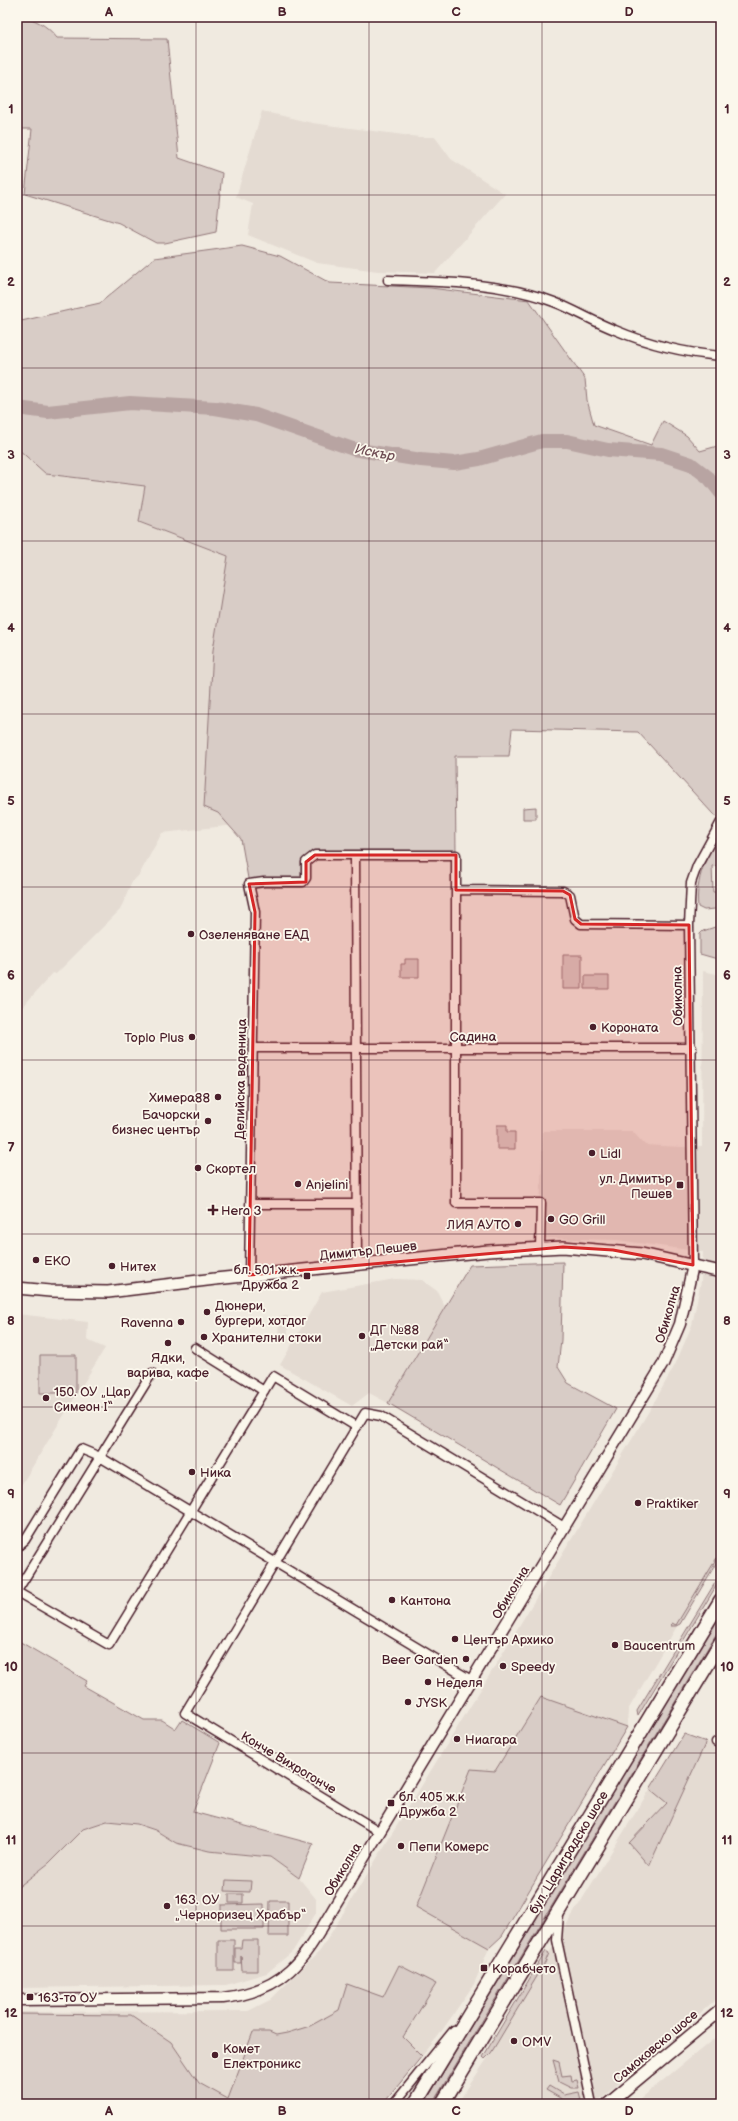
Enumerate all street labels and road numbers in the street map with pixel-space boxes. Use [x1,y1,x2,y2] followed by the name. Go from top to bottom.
[669,966,687,1026] street label: Обиколна
[232,1018,250,1140] street label: Делийска воденица
[450,1029,497,1045] street label: Садина
[319,1238,418,1264] street label: Димитър Пешев
[652,1283,684,1345] street label: Обиколна
[489,1563,533,1622] street label: Обиколна
[238,1728,339,1798] street label: Конче Вихрогонче
[526,1788,612,1917] street label: бул. Цариградско шосе
[321,1840,365,1899] street label: Обиколна
[610,2007,701,2087] street label: Самоковско шосе

